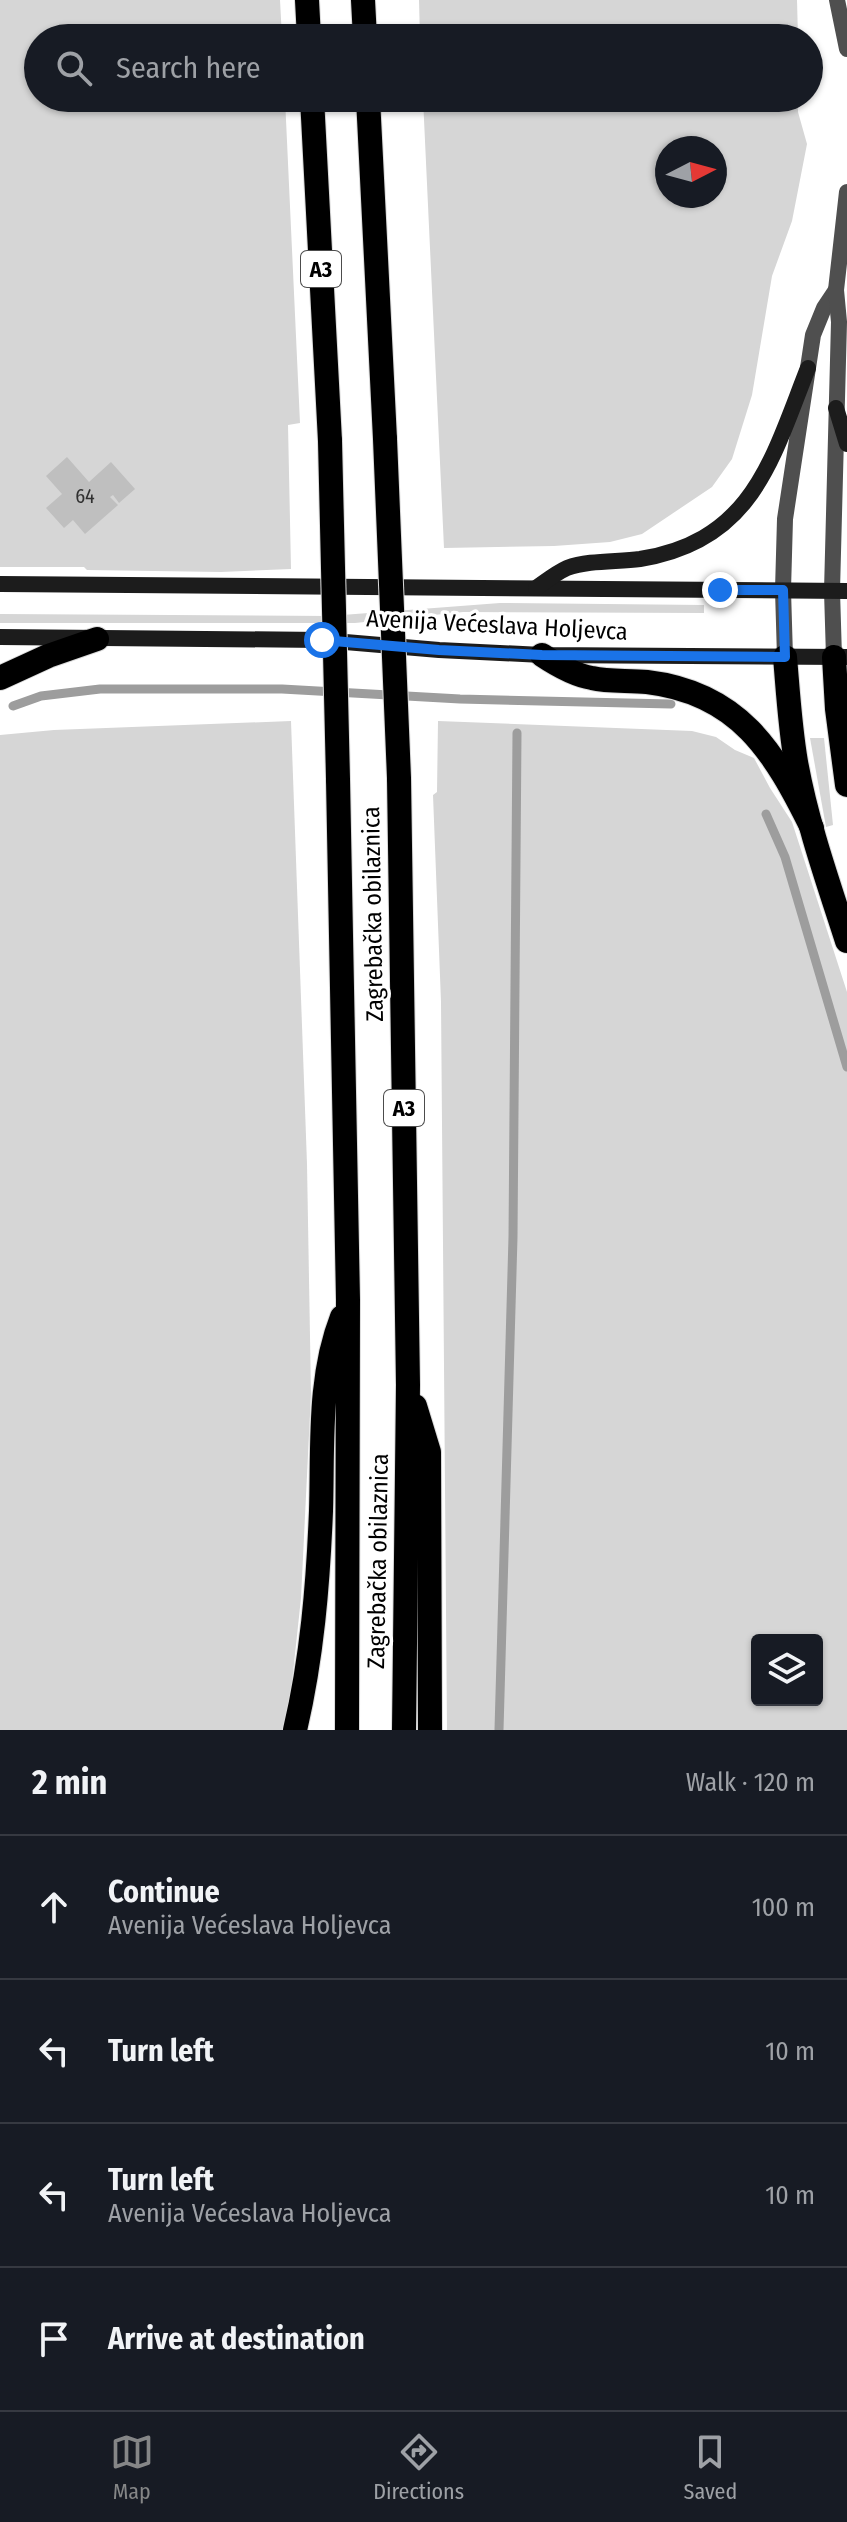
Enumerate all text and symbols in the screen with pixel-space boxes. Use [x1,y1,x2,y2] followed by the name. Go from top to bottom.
[24,24,823,112] search box
[52,46,96,90] icon: search
[116,50,261,86] text: Search here
[655,136,727,208] north arrow
[301,251,341,287] road number: A3
[75,484,95,508] house number: 64
[702,572,738,608] route end
[366,604,628,646] street label: Avenija Većeslava Holjevca
[304,622,340,658] route start
[357,806,389,1022] street label: Zagrebačka obilaznica
[384,1090,424,1126] road number: A3
[362,1453,394,1669] street label: Zagrebačka obilaznica
[751,1634,823,1706] map controls
[751,1634,823,1706] button: layers
[32,1762,107,1803] text: 2 min
[686,1767,815,1798] text: Walk · 120 m
[108,1874,220,1910] text: Continue
[32,1885,76,1929] icon: ahead
[752,1892,815,1923] text: 100 m
[108,1910,391,1941] text: Avenija Većeslava Holjevca
[32,2029,76,2073] icon: left
[108,2033,214,2069] text: Turn left
[765,2036,815,2067] text: 10 m
[108,2162,214,2198] text: Turn left
[32,2173,76,2217] icon: left
[765,2180,815,2211] text: 10 m
[108,2198,391,2229] text: Avenija Većeslava Holjevca
[32,2317,76,2361] icon: arrive
[108,2321,365,2357] text: Arrive at destination
[110,2430,154,2505] tab: Map
[373,2430,464,2505] tab: Directions
[684,2430,737,2505] tab: Saved

